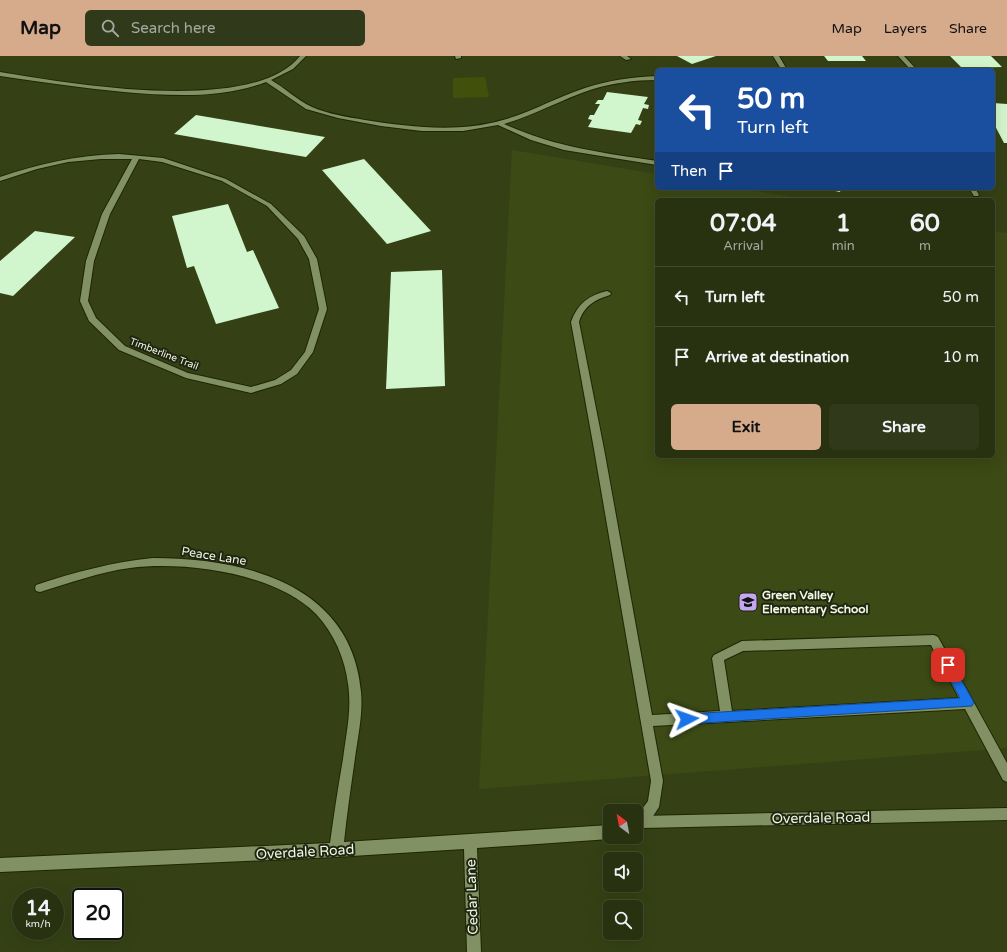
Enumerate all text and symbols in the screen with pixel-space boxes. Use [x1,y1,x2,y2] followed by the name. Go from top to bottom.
[85,10,365,46] search box
[20,17,61,39] text: Map
[99,17,121,39] icon: search
[131,19,215,37] text: Search here
[832,20,862,37] text: Map
[884,20,927,37] text: Layers
[949,20,987,37] text: Share
[737,82,805,116] text: 50 m
[671,84,723,136] icon: left
[737,116,809,138] text: Turn left
[715,160,737,182] icon: arrive
[671,162,707,180] text: Then
[710,209,777,238] text: 07:04
[836,209,851,238] text: 1
[910,209,940,238] text: 60
[723,238,763,254] text: Arrival
[832,238,855,254] text: min
[919,238,931,254] text: m
[671,286,693,308] icon: left
[705,288,765,306] text: Turn left
[942,288,979,306] text: 50 m
[128,335,200,373] street label: Timberline Trail
[671,346,693,368] icon: arrive
[705,348,849,366] text: Arrive at destination
[942,348,979,366] text: 10 m
[671,404,821,450] button: Exit
[829,404,979,450] button: Share
[181,544,248,568] street label: Peace Lane
[762,588,869,617] place label: Green Valley Elementary School
[737,591,759,613] school or university icon: Green Valley Elementary School
[931,648,965,682] pin
[937,654,959,676] icon: arrive
[666,698,708,740] position arrow
[603,804,643,844] north arrow
[603,804,643,940] map controls
[772,809,870,827] street label: Overdale Road
[255,841,355,863] street label: Overdale Road
[603,852,643,892] button: sound
[462,859,482,935] street label: Cedar Lane
[72,888,124,940] speed limit sign: 20
[25,897,51,921] text: 14
[603,900,643,940] button: search
[25,918,51,930] text: km/h

